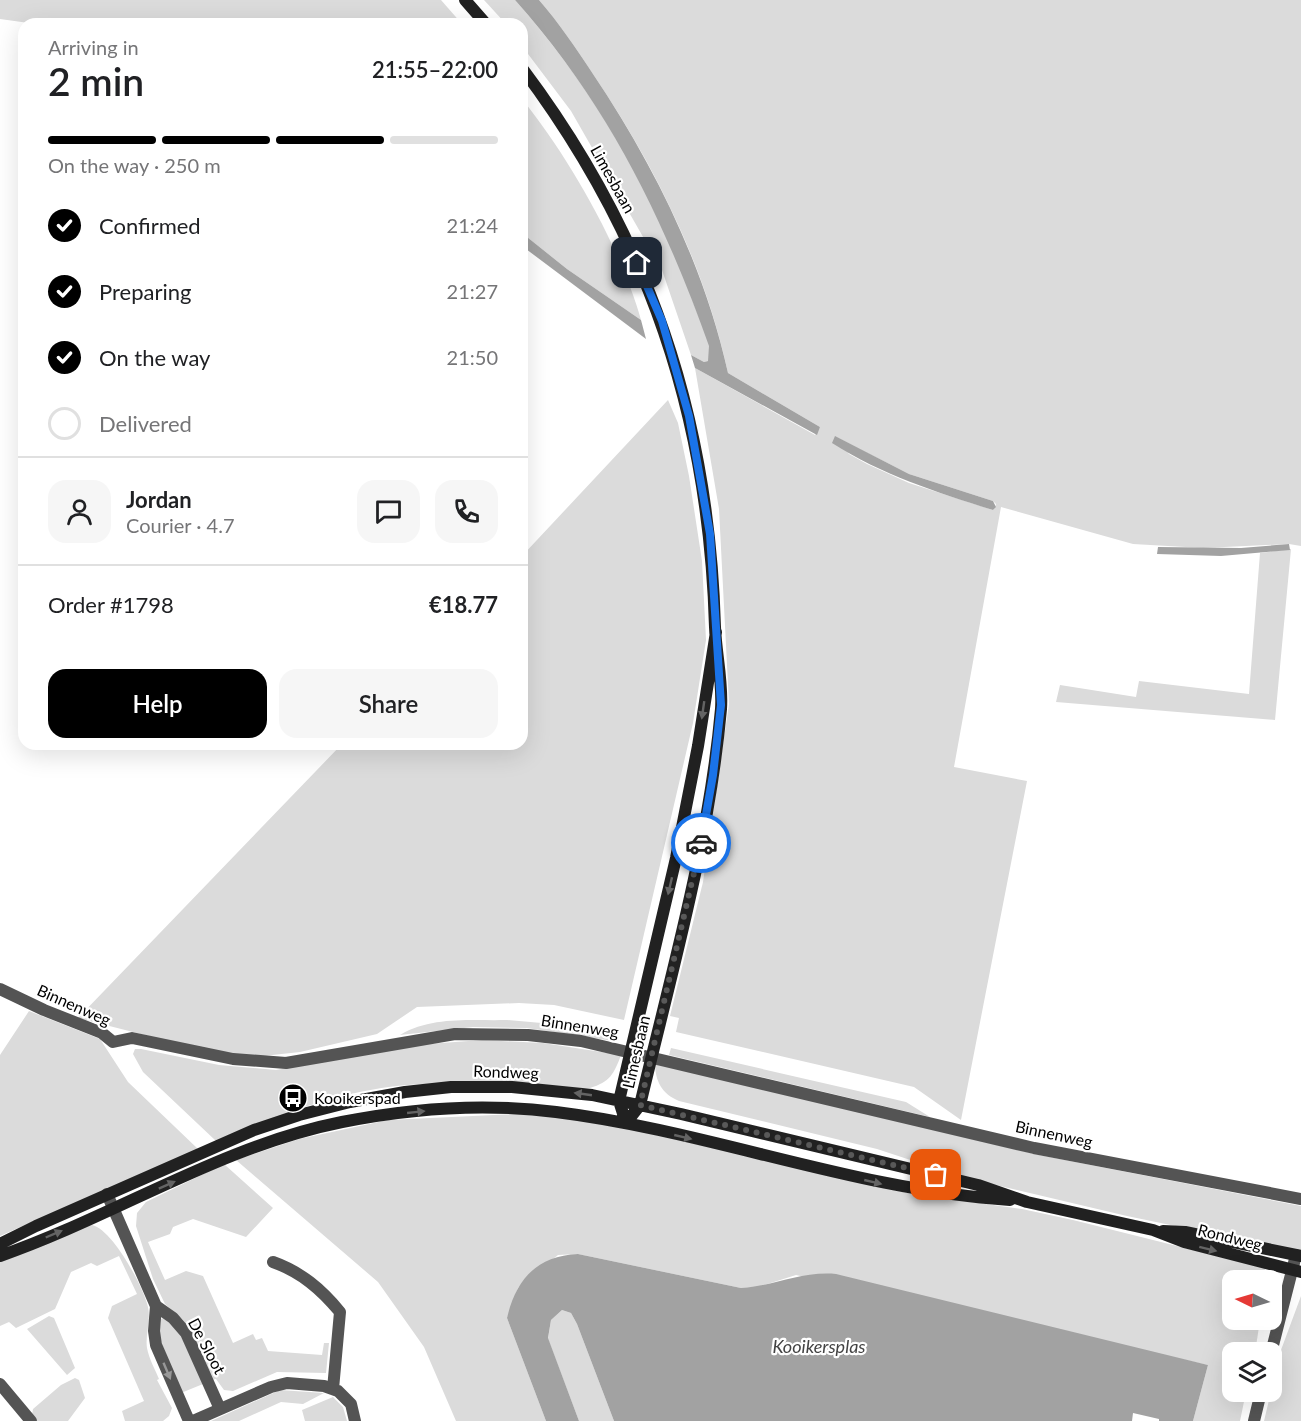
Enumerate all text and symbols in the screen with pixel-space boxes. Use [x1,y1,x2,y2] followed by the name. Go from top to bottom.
[48,35,139,59] text: Arriving in
[372,56,498,83] text: 21:55–22:00
[48,58,144,104] text: 2 min
[587,142,640,216] street label: Limesbaan
[48,153,221,177] text: On the way · 250 m
[48,209,81,242] icon: check
[99,212,201,239] text: Confirmed
[447,213,498,237] text: 21:24
[611,237,662,288] pin
[620,246,653,279] icon: home
[48,275,81,308] icon: check
[99,278,191,305] text: Preparing
[447,279,498,303] text: 21:27
[48,341,81,374] icon: check
[99,344,210,371] text: On the way
[447,345,498,369] text: 21:50
[99,410,192,437] text: Delivered
[48,480,111,543] button: person
[357,480,420,543] button: chat
[435,480,498,543] button: phone
[126,486,192,513] text: Jordan
[126,513,235,537] text: Courier · 4.7
[48,591,174,618] text: Order #1798
[429,591,498,618] text: €18.77
[48,669,267,738] button: Help
[279,669,498,738] button: Share
[699,701,708,720] one-way arrow
[671,813,731,873] courier
[685,827,718,860] icon: car
[664,877,674,895] one-way arrow
[35,980,114,1029] street label: Binnenweg
[540,1010,620,1041] street label: Binnenweg
[618,1014,653,1090] street label: Limesbaan
[473,1061,539,1082] street label: Rondweg
[277,1082,309,1114] bus stop icon: Kooikerspad
[314,1088,401,1107] place label: Kooikerspad
[573,1089,592,1098] one-way arrow
[407,1107,426,1117] one-way arrow
[1014,1116,1094,1151] street label: Binnenweg
[674,1133,693,1142] one-way arrow
[910,1149,961,1200] pin
[919,1158,952,1191] icon: bag
[864,1178,883,1187] one-way arrow
[158,1180,176,1189] one-way arrow
[1196,1219,1264,1254] street label: Rondweg
[46,1229,64,1239] one-way arrow
[1199,1244,1217,1254] one-way arrow
[1222,1270,1282,1330] north arrow
[1222,1270,1282,1402] map controls
[185,1315,230,1377] street label: De Sloot
[772,1335,866,1357] water label: Kooikersplas
[1222,1342,1282,1402] button: layers
[162,1363,172,1381] one-way arrow

